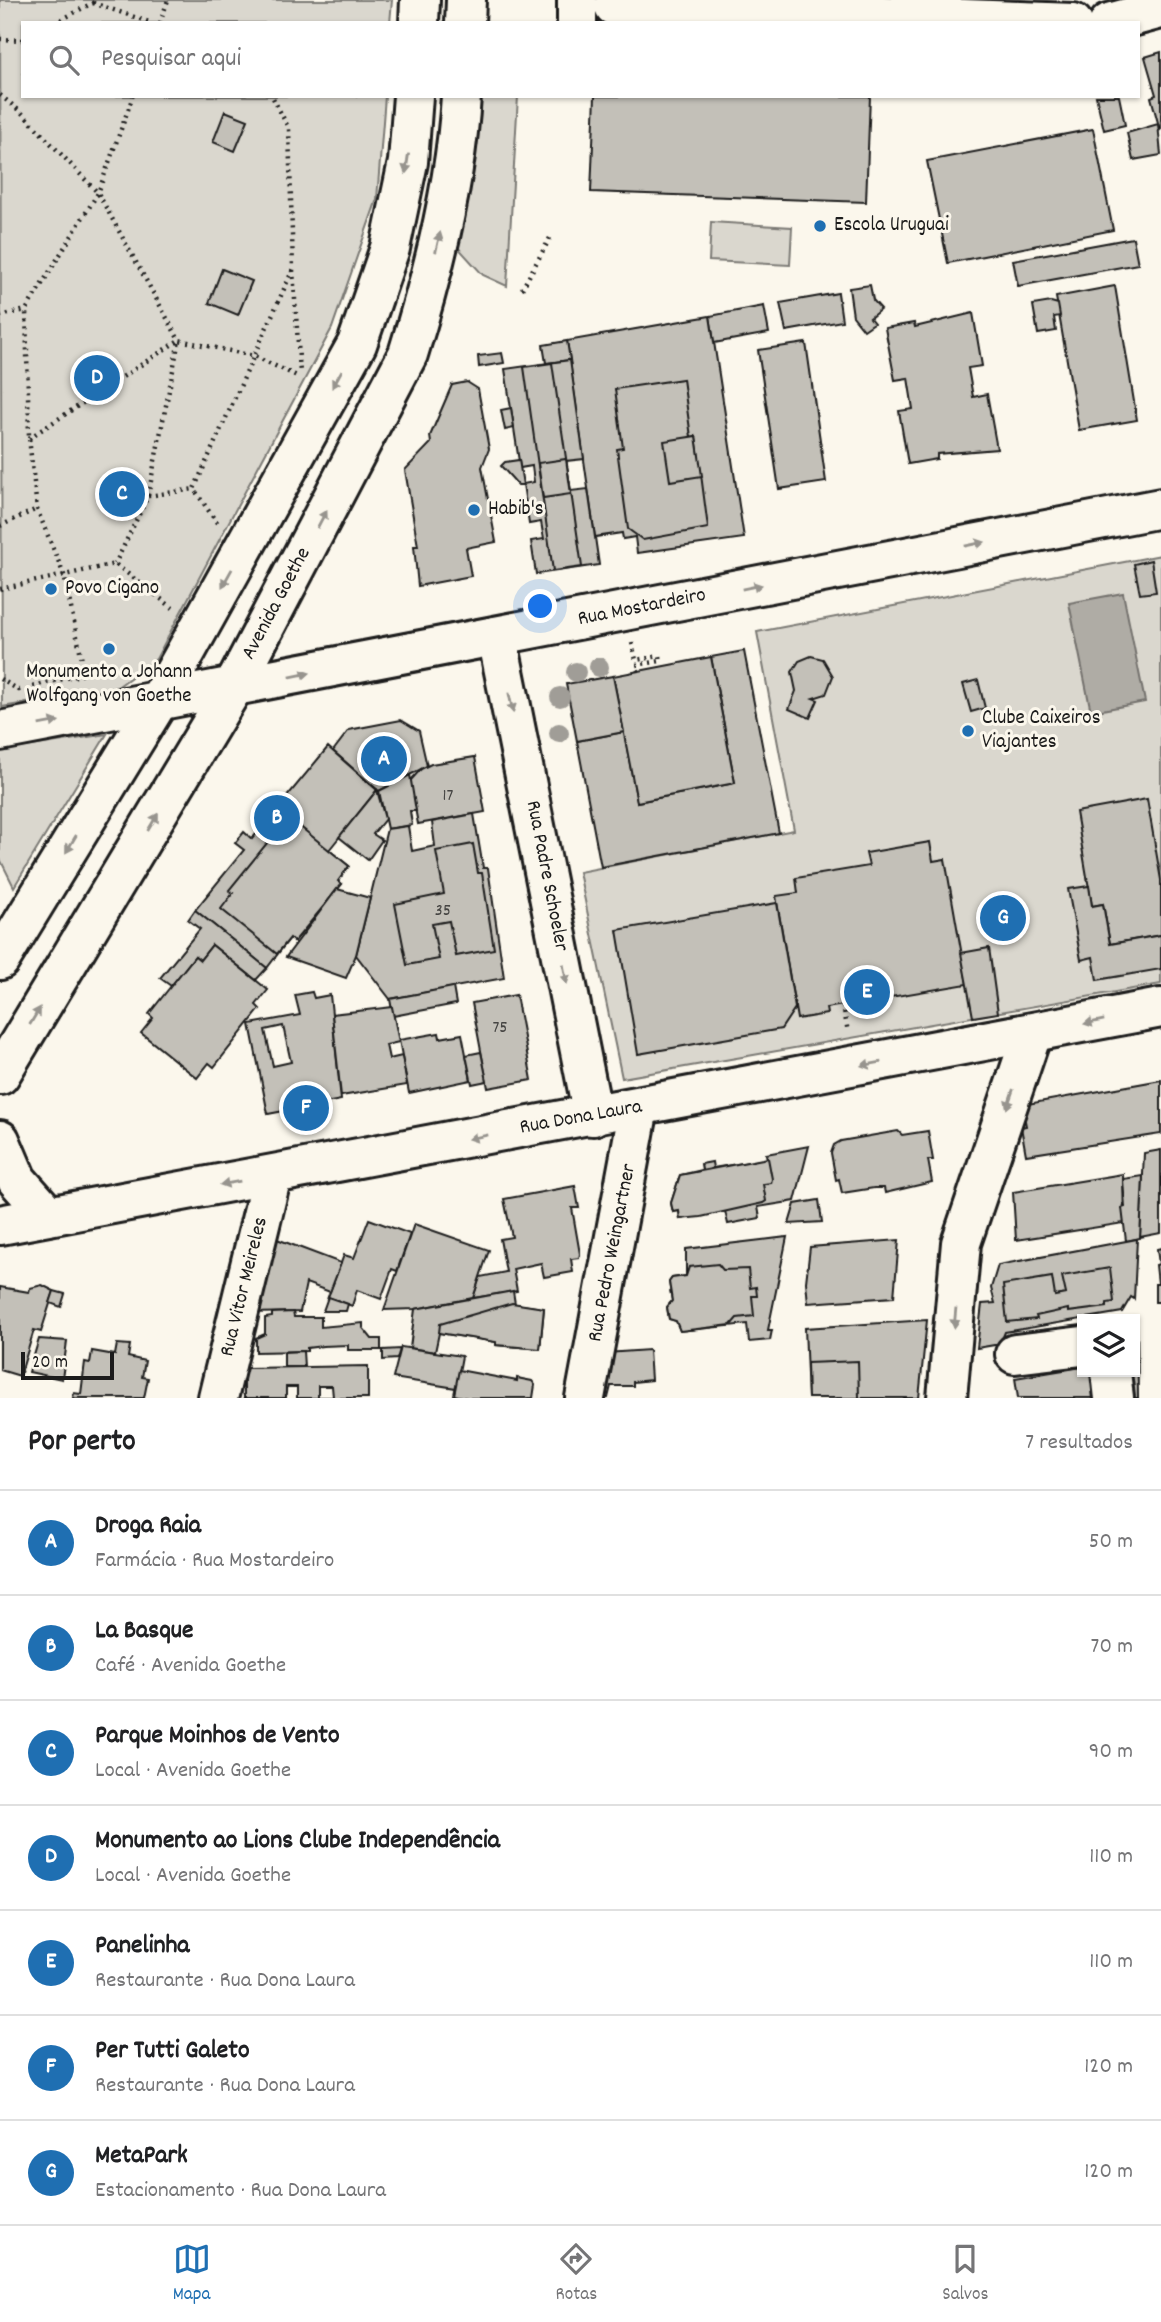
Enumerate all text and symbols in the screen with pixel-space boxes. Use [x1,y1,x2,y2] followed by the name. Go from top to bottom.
[21,21,1140,98] search box
[45,41,83,79] icon: search
[101,41,241,78] text: Pesquisar aqui
[401,153,412,175] one-way arrow
[834,211,949,241] place label: Escola Uruguai
[812,218,828,234] marker: Escola Uruguai
[432,231,443,253] one-way arrow
[74,352,120,404] pin: D
[332,370,344,390] one-way arrow
[99,468,145,520] pin: C
[488,495,544,525] place label: Habib's
[466,502,482,518] marker: Habib's
[315,508,327,528] one-way arrow
[964,538,986,549] one-way arrow
[235,543,319,665] street label: Avenida Goethe
[221,568,233,588] one-way arrow
[65,574,159,604] place label: Povo Cigano
[43,581,59,597] marker: Povo Cigano
[575,581,709,635] street label: Rua Mostardeiro
[741,581,763,592] one-way arrow
[523,589,557,623] your location
[101,641,117,657] marker: Monumento a Johann Wolfgang von Goethe
[26,658,192,712] place label: Monumento a Johann Wolfgang von Goethe
[289,669,311,680] one-way arrow
[505,692,516,714] one-way arrow
[982,704,1100,758] place label: Clube Caixeiros Viajantes
[38,717,60,728] one-way arrow
[960,723,976,739] marker: Clube Caixeiros Viajantes
[361,733,407,785] pin: A
[443,784,454,809] house number: 17
[254,792,300,844] pin: B
[517,798,575,954] street label: Rua Padre Schoeler
[146,812,159,831] one-way arrow
[65,834,77,853] one-way arrow
[980,892,1026,944] pin: G
[435,899,451,924] house number: 35
[560,963,571,985] one-way arrow
[844,966,890,1018] pin: E
[29,1007,42,1026] one-way arrow
[492,1016,508,1041] house number: 75
[1083,1017,1105,1028] one-way arrow
[859,1059,881,1070] one-way arrow
[283,1082,329,1134] pin: F
[1004,1089,1015,1110] one-way arrow
[518,1092,646,1144] street label: Rua Dona Laura
[467,1132,489,1143] one-way arrow
[581,1161,645,1345] street label: Rua Pedro Weingartner
[219,1177,241,1188] one-way arrow
[213,1214,277,1360] street label: Rua Vitor Meireles
[949,1307,960,1329] one-way arrow
[1077,1314,1140,1377] map controls
[1077,1314,1140,1377] button: layers
[21,1349,114,1381] scale bar
[32,1350,68,1377] text: 20 m
[28,1422,136,1465] text: Por perto
[1025,1427,1133,1460] text: 7 resultados
[95,1508,201,1545] text: Droga Raia
[45,1526,57,1559] text: A
[1089,1526,1133,1559] text: 50 m
[95,1545,334,1578] text: Farmácia · Rua Mostardeiro
[95,1613,193,1650] text: La Basque
[46,1631,56,1664] text: B
[1091,1631,1133,1664] text: 70 m
[95,1650,286,1683] text: Café · Avenida Goethe
[95,1718,339,1755] text: Parque Moinhos de Vento
[45,1736,57,1769] text: C
[1089,1736,1133,1769] text: 90 m
[95,1755,291,1788] text: Local · Avenida Goethe
[95,1823,500,1860] text: Monumento ao Lions Clube Independência
[45,1841,57,1874] text: D
[1089,1841,1133,1874] text: 110 m
[95,1860,291,1893] text: Local · Avenida Goethe
[95,1928,190,1965] text: Panelinha
[46,1946,56,1979] text: E
[1089,1946,1133,1979] text: 110 m
[95,1965,355,1998] text: Restaurante · Rua Dona Laura
[95,2033,249,2070] text: Per Tutti Galeto
[46,2051,56,2084] text: F
[1084,2051,1133,2084] text: 120 m
[95,2070,355,2103] text: Restaurante · Rua Dona Laura
[95,2138,188,2175] text: MetaPark
[45,2156,57,2189] text: G
[1084,2156,1133,2189] text: 120 m
[95,2175,386,2208] text: Estacionamento · Rua Dona Laura
[173,2240,211,2309] tab: Mapa
[556,2240,597,2309] tab: Rotas
[942,2240,988,2309] tab: Salvos

